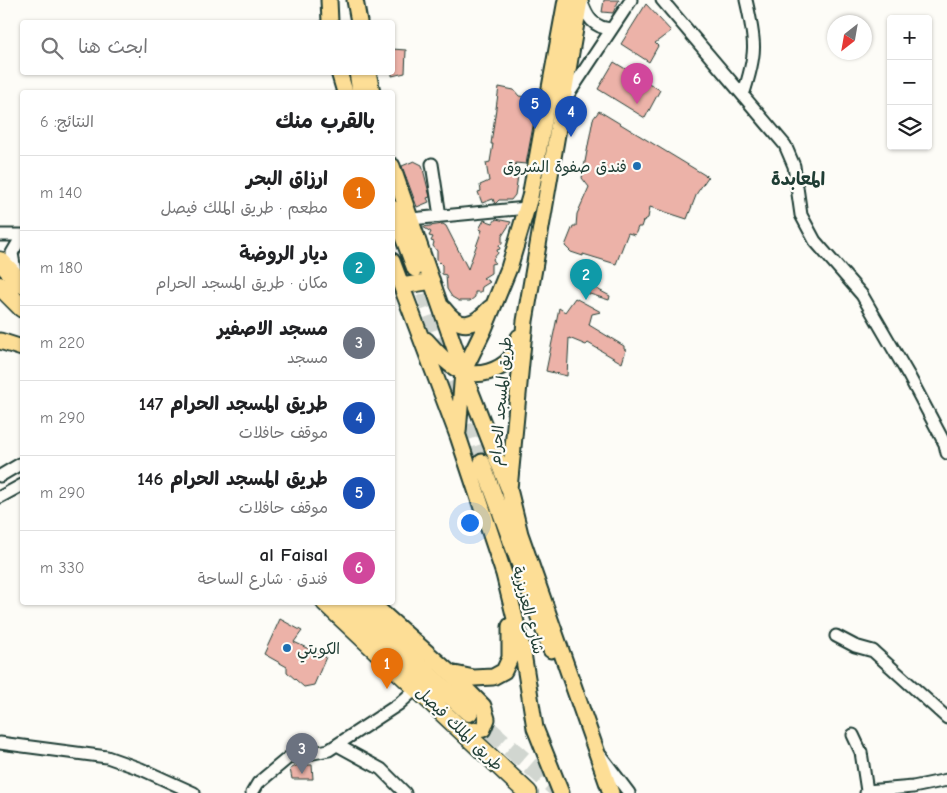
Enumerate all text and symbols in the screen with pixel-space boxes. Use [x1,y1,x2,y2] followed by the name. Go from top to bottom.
[827,15,872,60] north arrow
[887,15,932,150] map controls
[887,15,932,60] button: +
[20,20,395,75] search box
[38,34,66,62] icon: search
[78,36,148,58] text: ابحث هنا
[887,60,932,105] button: −
[621,63,653,104] pin: 6
[519,88,551,129] pin: 5
[555,96,587,137] pin: 4
[887,105,932,150] button: layers
[275,109,375,133] text: بالقرب منك
[40,113,94,131] text: النتائج: 6
[503,158,627,177] place label: فندق صفوة الشروق
[631,160,643,172] marker: فندق صفوة الشروق
[246,168,328,190] text: ارزاق البحر
[771,169,825,190] district label: المعابدة
[40,184,82,202] text: 140 m
[356,184,362,202] text: 1
[160,199,328,217] text: مطعم · طريق الملك فيصل
[239,243,328,265] text: ديار الروضة
[40,259,83,277] text: 180 m
[355,259,363,277] text: 2
[570,259,602,300] pin: 2
[156,274,328,292] text: مكان · طريق المسجد الحرام
[218,318,328,340] text: مسجد الاصفير
[40,334,85,352] text: 220 m
[355,334,363,352] text: 3
[486,336,519,466] street label: طريق المسجد الحرام
[287,349,328,367] text: مسجد
[139,393,328,415] text: طريق المسجد الحرام 147
[40,409,85,427] text: 290 m
[355,409,363,427] text: 4
[239,424,328,442] text: موقف حافلات
[137,468,328,490] text: طريق المسجد الحرام 146
[40,484,85,502] text: 290 m
[355,484,363,502] text: 5
[239,499,328,517] text: موقف حافلات
[457,510,483,536] your location
[260,544,328,566] text: al Faisal
[40,559,85,577] text: 330 m
[355,559,363,577] text: 6
[506,564,548,657] street label: شارع العزيزية
[198,570,328,588] text: فندق · شارع الساحة
[297,640,340,663] place label: الكويتي
[281,642,293,654] marker: الكويتي
[371,648,403,689] pin: 1
[412,683,506,775] street label: طريق الملك فيصل
[286,733,318,774] pin: 3

